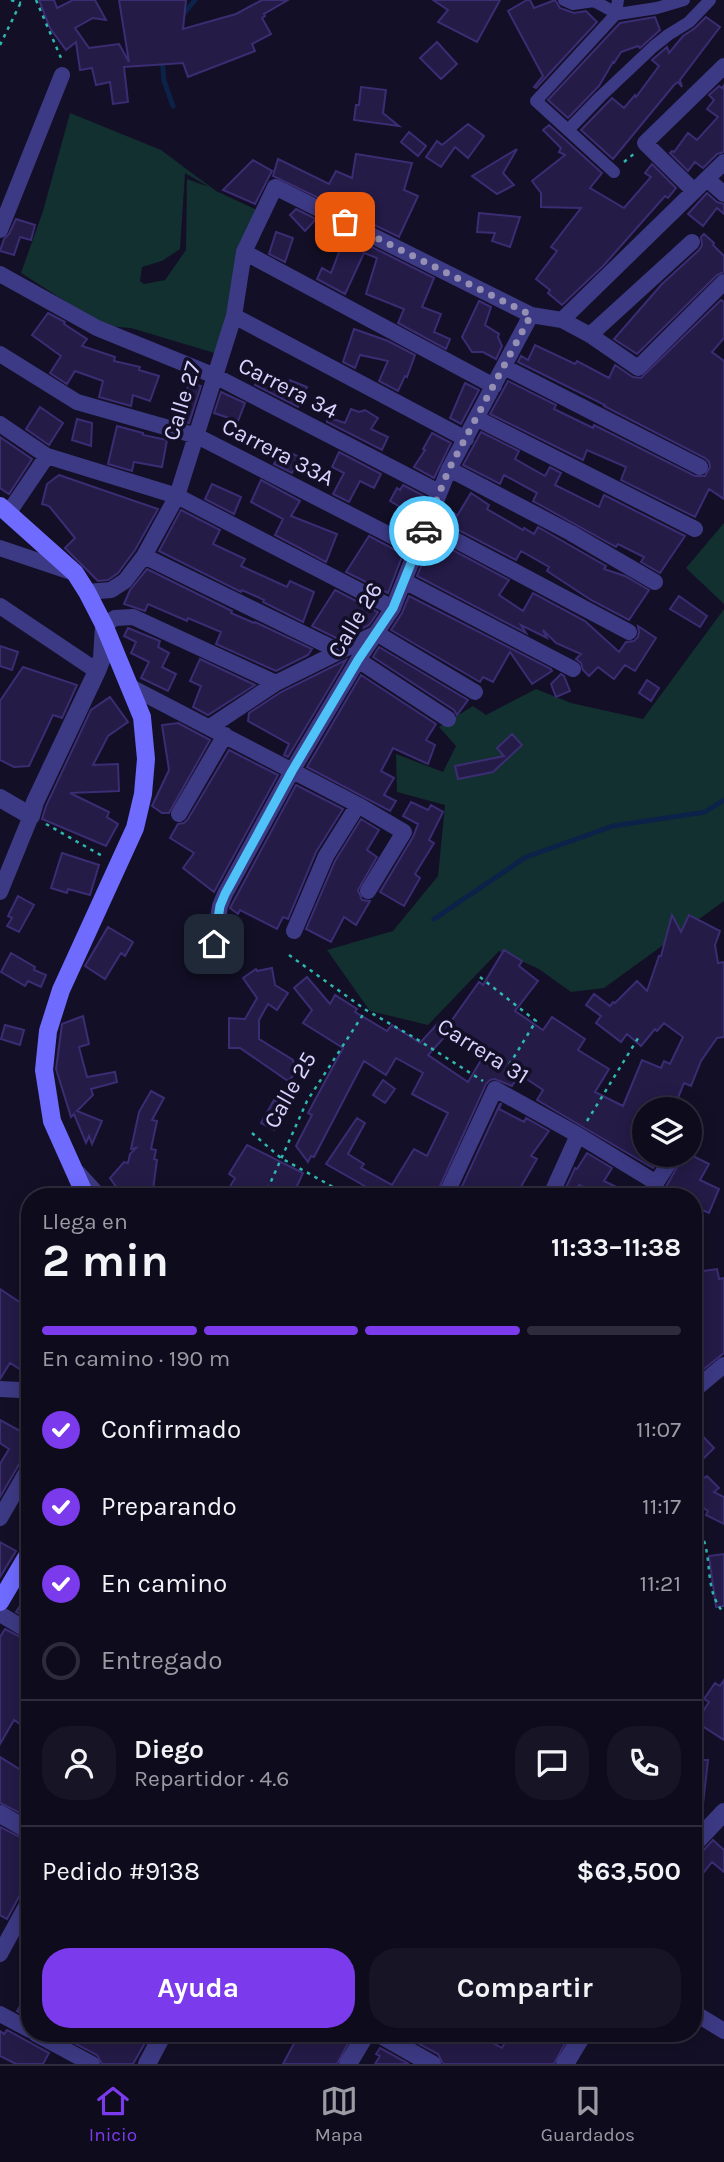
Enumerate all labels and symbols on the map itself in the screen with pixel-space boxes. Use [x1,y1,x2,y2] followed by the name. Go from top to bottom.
[315,192,375,252] pin
[234,351,342,425] street label: Carrera 34
[157,358,207,444] street label: Calle 27
[218,412,338,492] street label: Carrera 33A
[389,496,459,566] courier
[322,577,388,663] street label: Calle 26
[184,914,244,974] pin
[432,1012,534,1090] street label: Carrera 31
[258,1047,322,1133] street label: Calle 25

